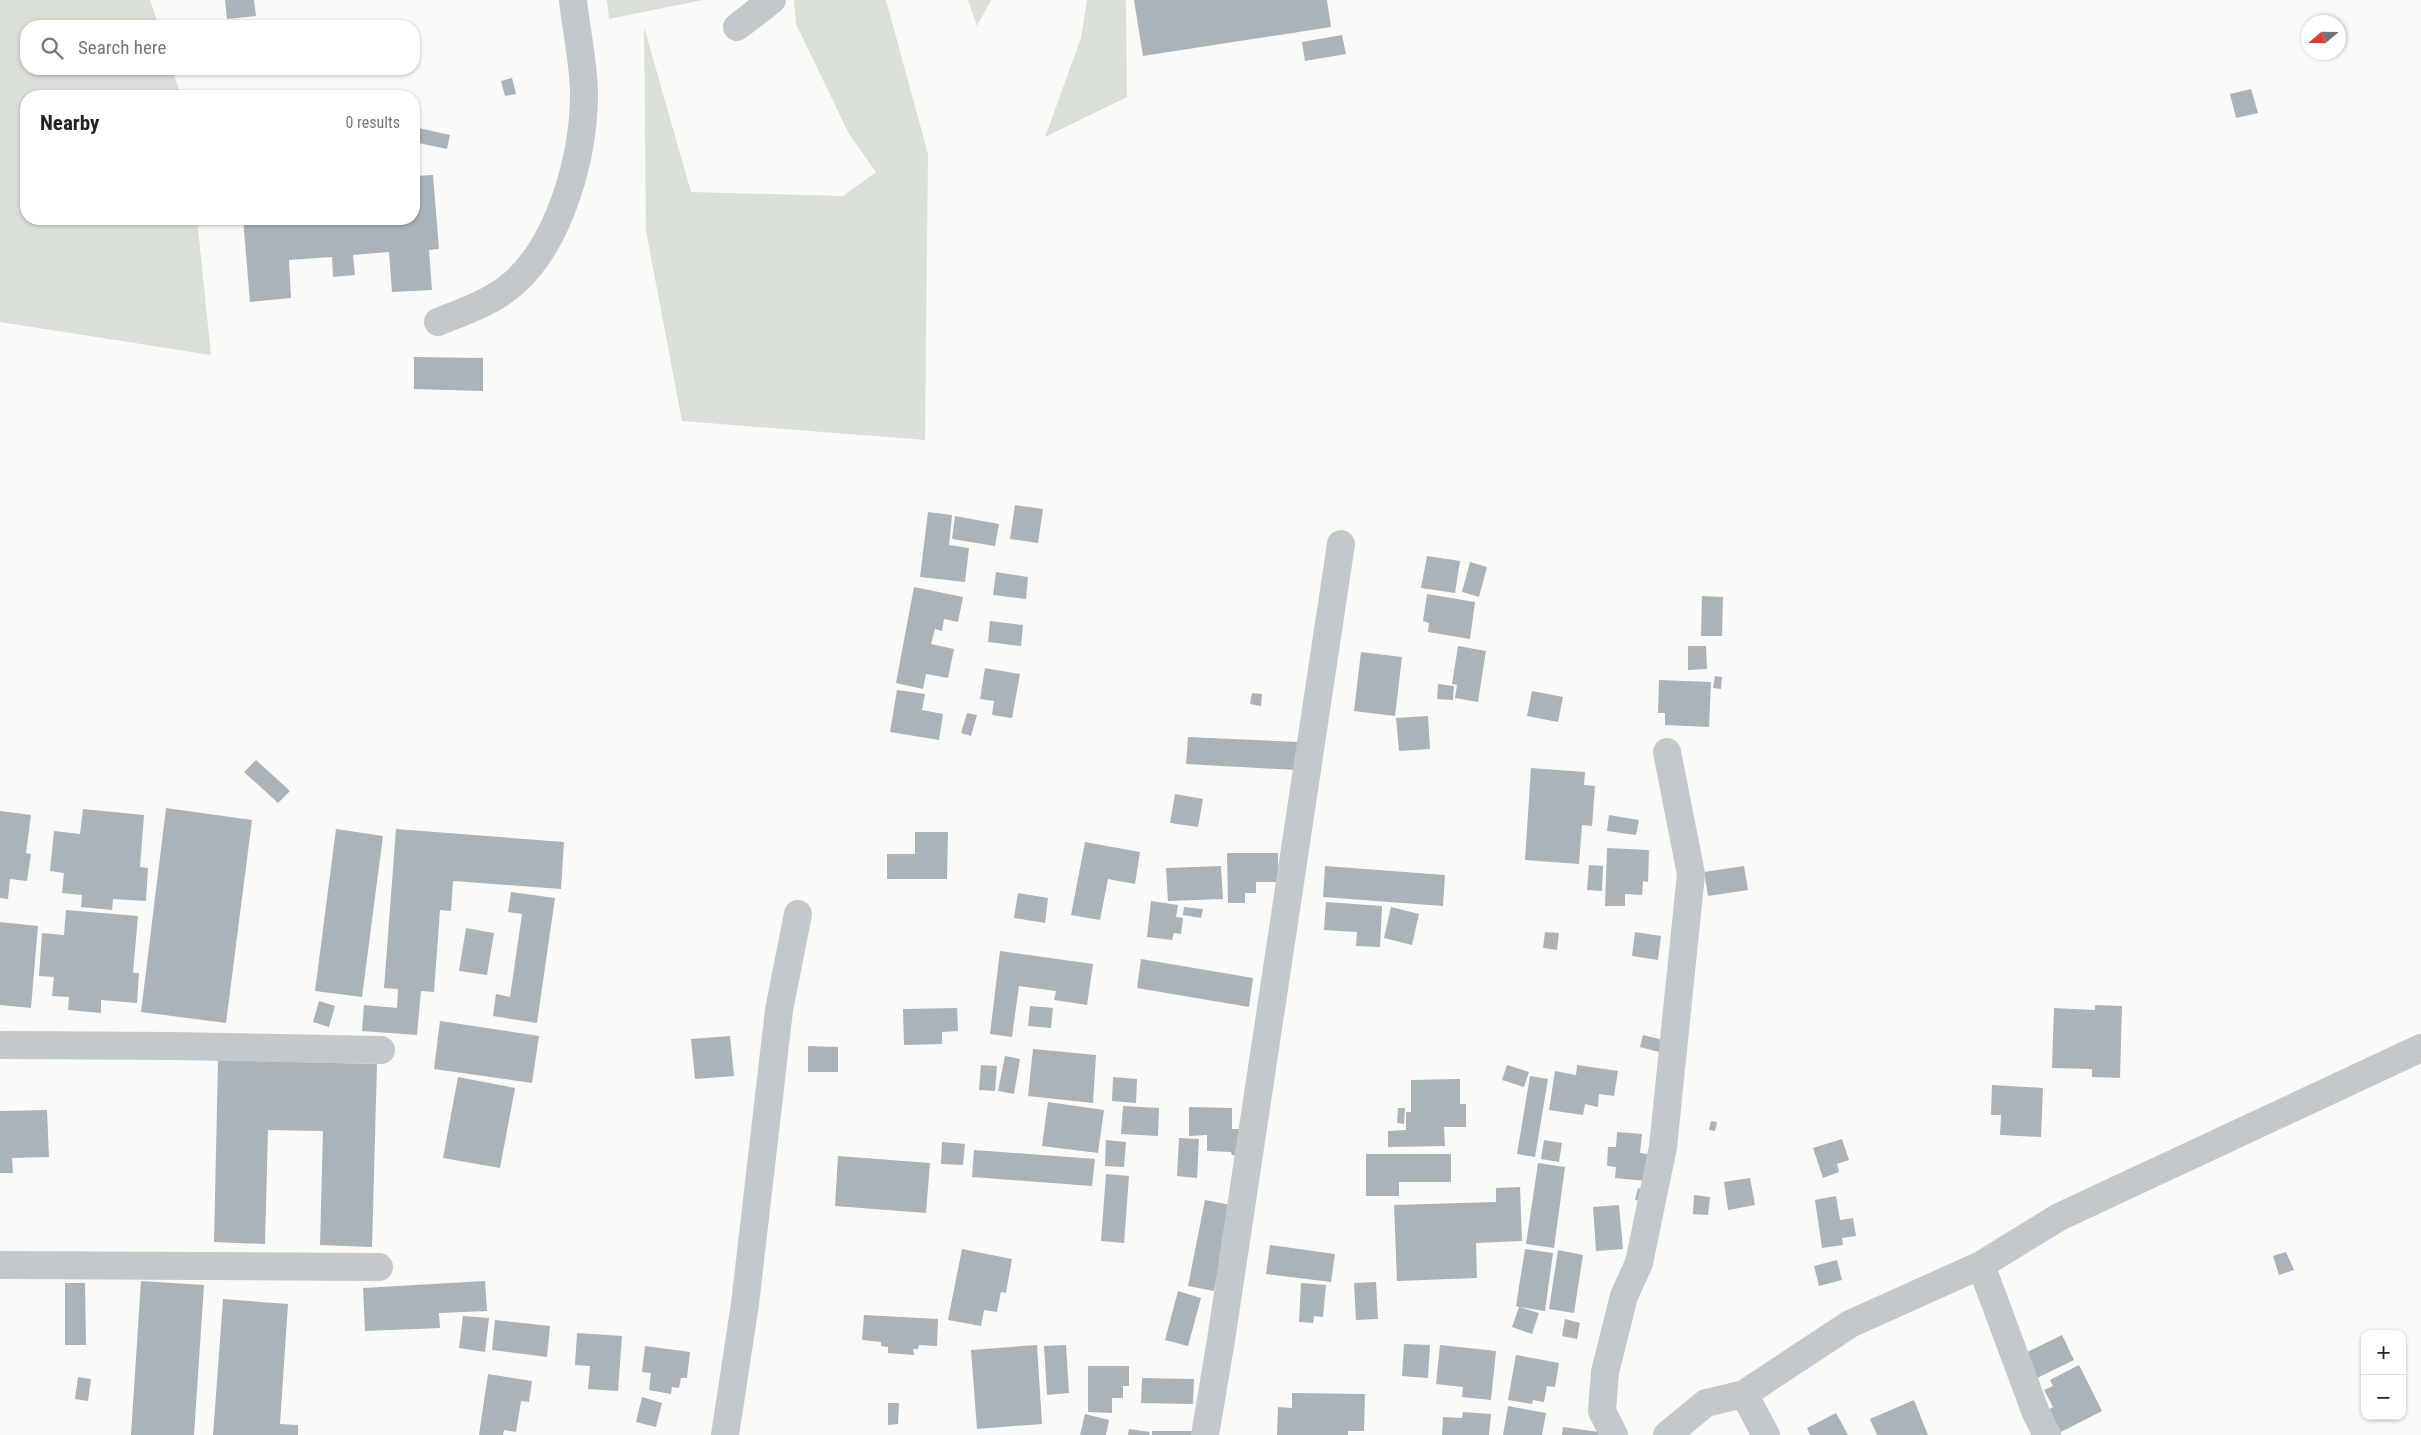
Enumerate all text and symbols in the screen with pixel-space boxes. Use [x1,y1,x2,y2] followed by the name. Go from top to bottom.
[2301,15,2346,60] north arrow
[20,20,420,75] search box
[38,34,66,62] icon: search
[78,36,166,59] text: Search here
[40,111,99,135] text: Nearby
[345,113,400,132] text: 0 results
[2361,1330,2406,1420] map controls
[2361,1330,2406,1375] button: +
[2361,1375,2406,1420] button: −

